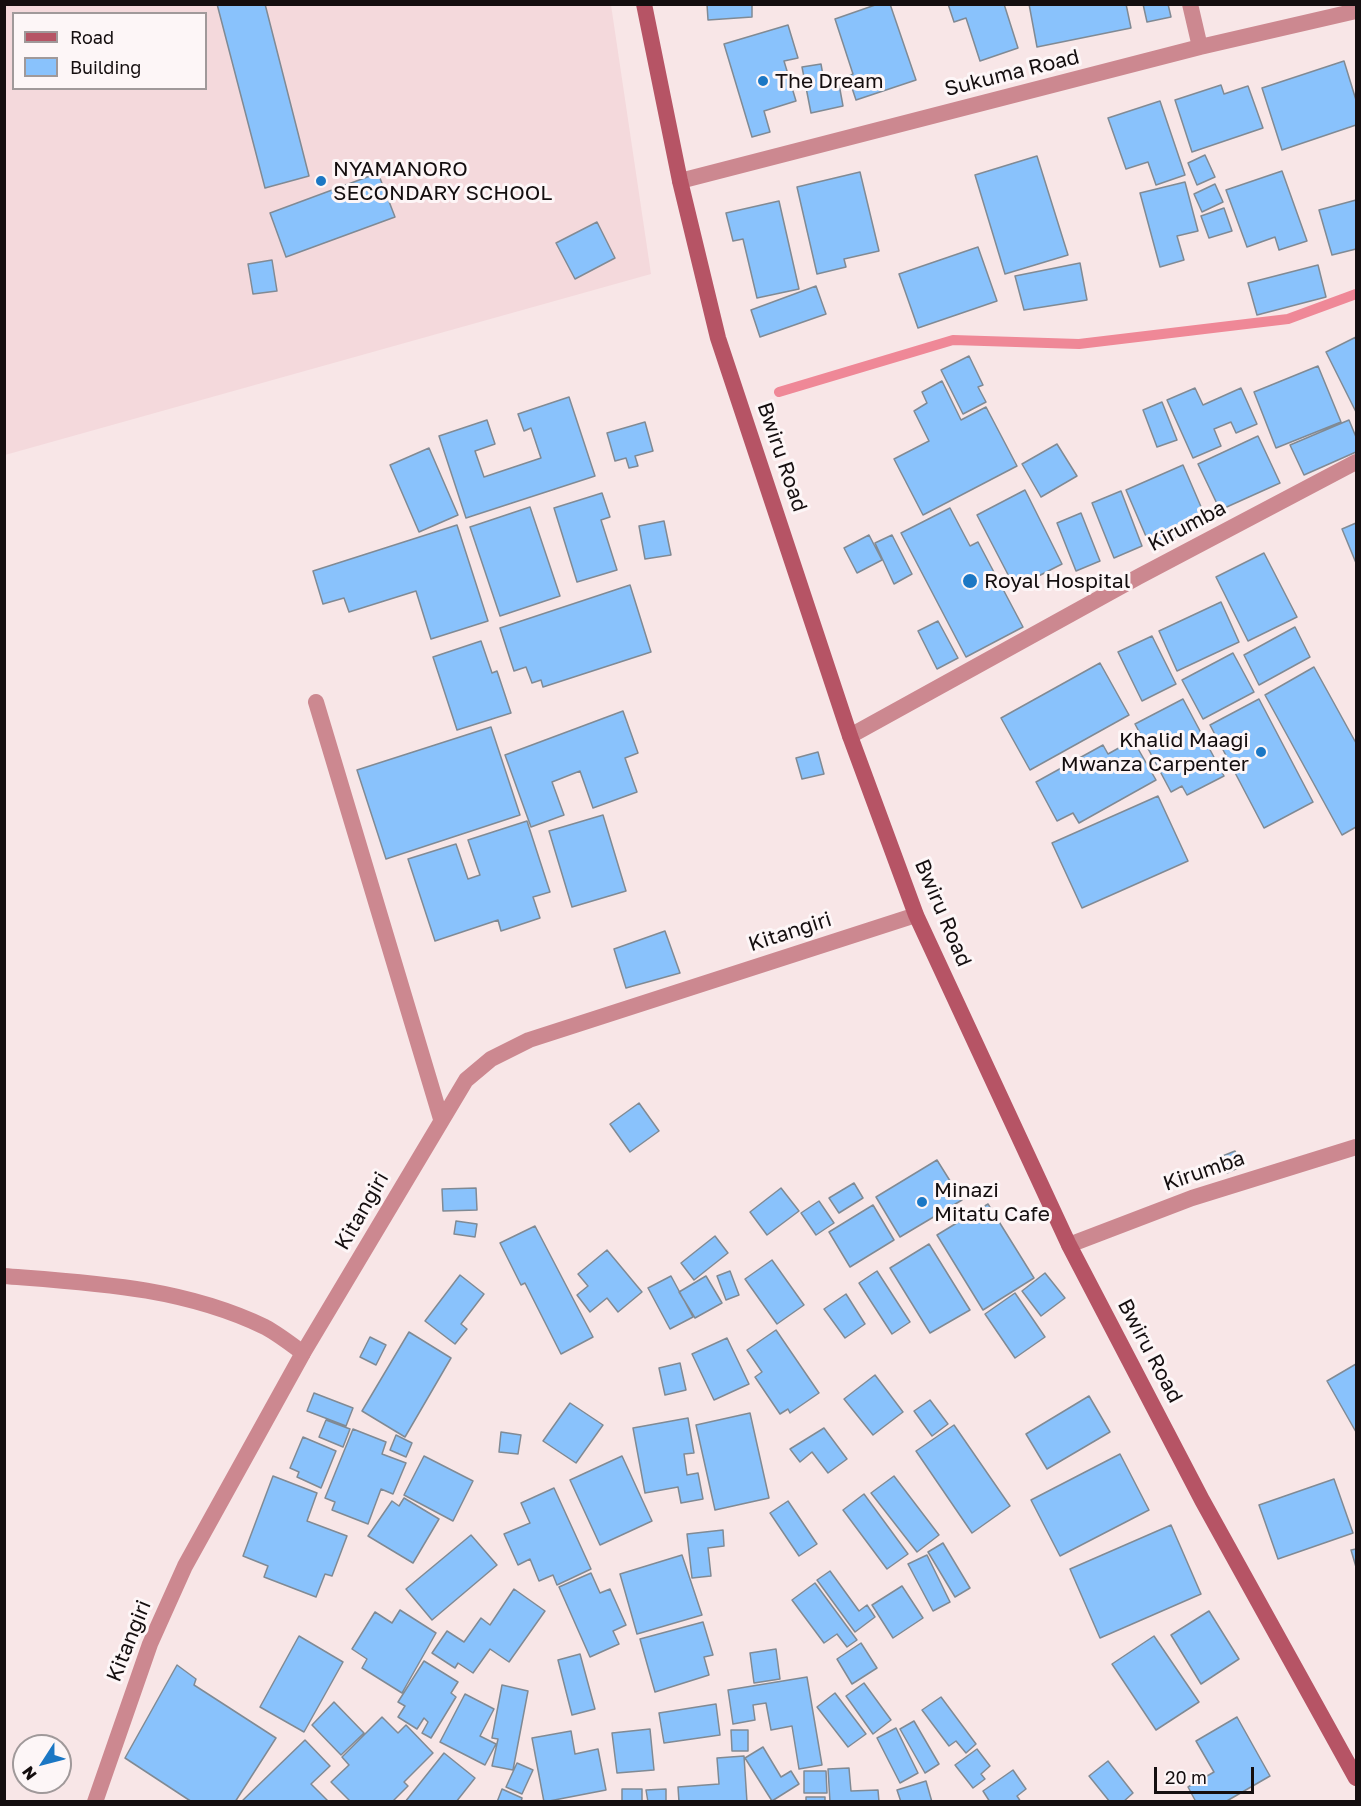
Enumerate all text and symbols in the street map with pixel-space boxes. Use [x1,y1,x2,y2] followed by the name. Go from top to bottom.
[12,12,207,90] legend
[70,26,114,48] text: Road
[942,44,1082,102] street label: Sukuma Road
[70,56,141,78] text: Building
[775,68,884,94] place label: The Dream
[756,74,770,88] marker: The Dream
[333,156,552,206] place label: NYAMANORO SECONDARY SCHOOL
[314,174,328,188] marker: NYAMANORO SECONDARY SCHOOL
[752,399,812,515] street label: Bwiru Road
[1144,495,1230,557] street label: Kirumba
[984,568,1130,594] place label: Royal Hospital
[961,572,979,590] marker: Royal Hospital
[1061,727,1249,777] place label: Khalid Maagi Mwanza Carpenter
[1254,745,1268,759] marker: Khalid Maagi Mwanza Carpenter
[909,856,977,970] street label: Bwiru Road
[745,907,835,957] street label: Kitangiri
[1160,1145,1248,1197] street label: Kirumba
[330,1168,394,1254] street label: Kitangiri
[934,1177,1050,1227] place label: Minazi Mitatu Cafe
[915,1195,929,1209] marker: Minazi Mitatu Cafe
[1112,1295,1188,1407] street label: Bwiru Road
[101,1597,157,1685] street label: Kitangiri
[12,1734,72,1794] north arrow
[1157,1755,1258,1793] scale bar
[17,1763,41,1784] text: N
[1165,1766,1207,1788] text: 20 m

